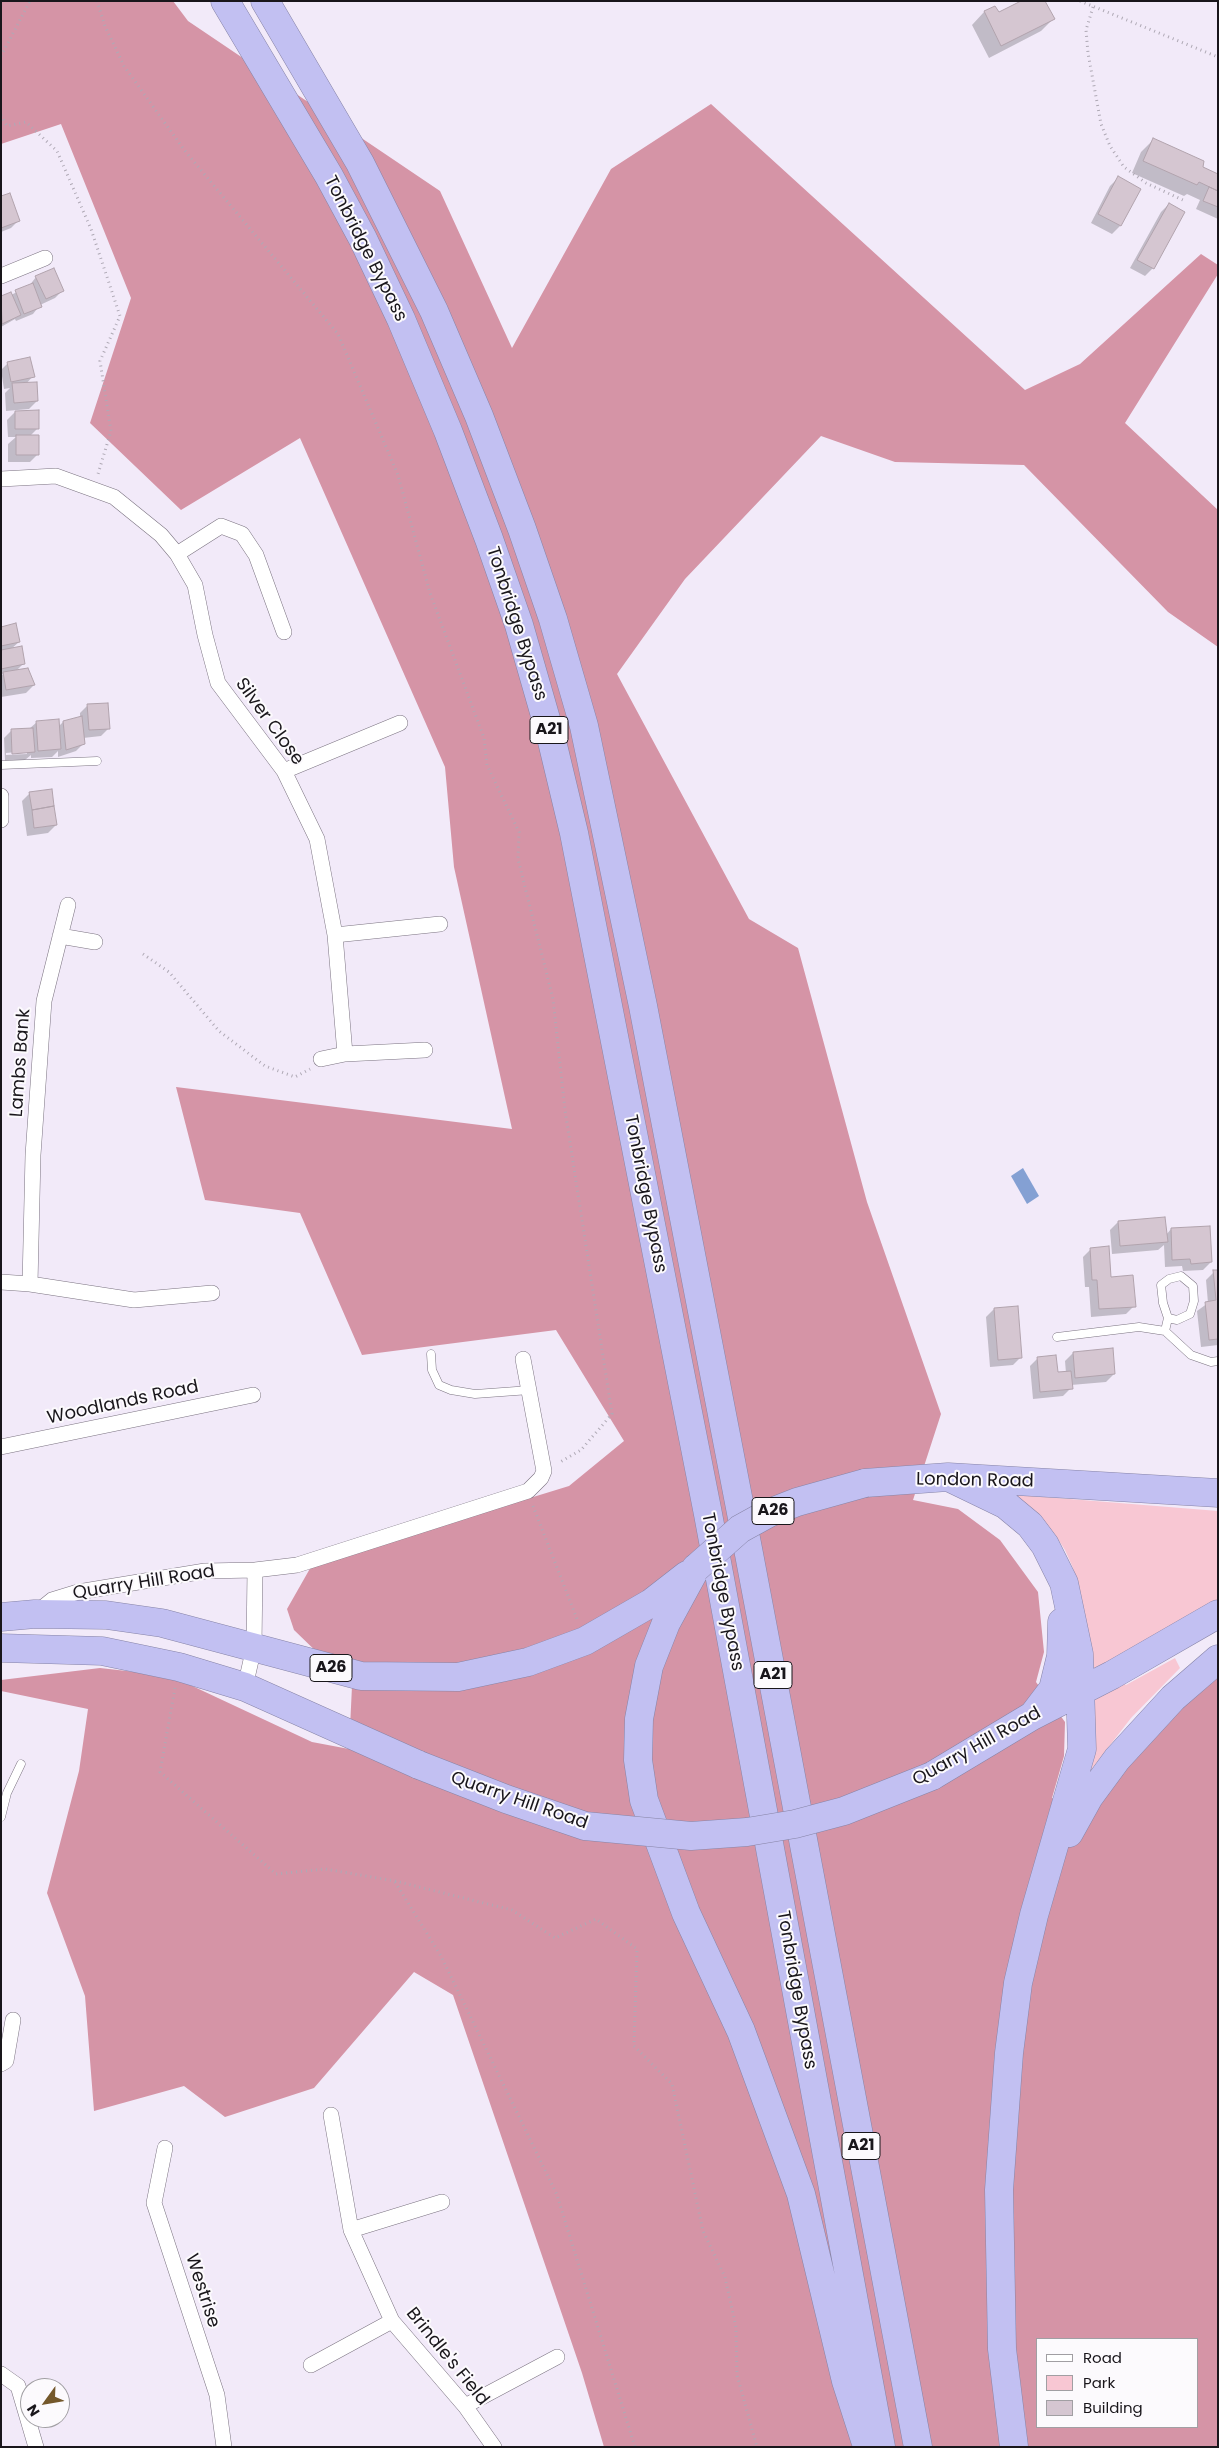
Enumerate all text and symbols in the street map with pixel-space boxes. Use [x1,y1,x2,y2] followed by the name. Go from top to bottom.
[319,173,411,325] street label: Tonbridge Bypass
[481,544,551,704] street label: Tonbridge Bypass
[230,674,308,770] street label: Silver Close
[530,716,568,744] road number: A21
[6,1008,36,1118] street label: Lambs Bank
[619,1113,671,1275] street label: Tonbridge Bypass
[45,1376,201,1430] street label: Woodlands Road
[916,1469,1034,1493] street label: London Road
[752,1498,794,1524] road number: A26
[696,1511,748,1673] street label: Tonbridge Bypass
[71,1561,217,1605] street label: Quarry Hill Road
[310,1655,352,1682] road number: A26
[754,1662,792,1688] road number: A21
[909,1703,1045,1791] street label: Quarry Hill Road
[448,1767,590,1835] street label: Quarry Hill Road
[771,1909,821,2071] street label: Tonbridge Bypass
[842,2132,880,2160] road number: A21
[180,2251,224,2331] street label: Westrise
[401,2304,493,2410] street label: Brindle's Field
[1036,2338,1199,2428] legend
[1083,2347,1122,2368] text: Road
[1083,2372,1115,2393] text: Park
[20,2378,70,2428] north arrow
[1083,2397,1143,2418] text: Building
[22,2401,44,2420] text: N

